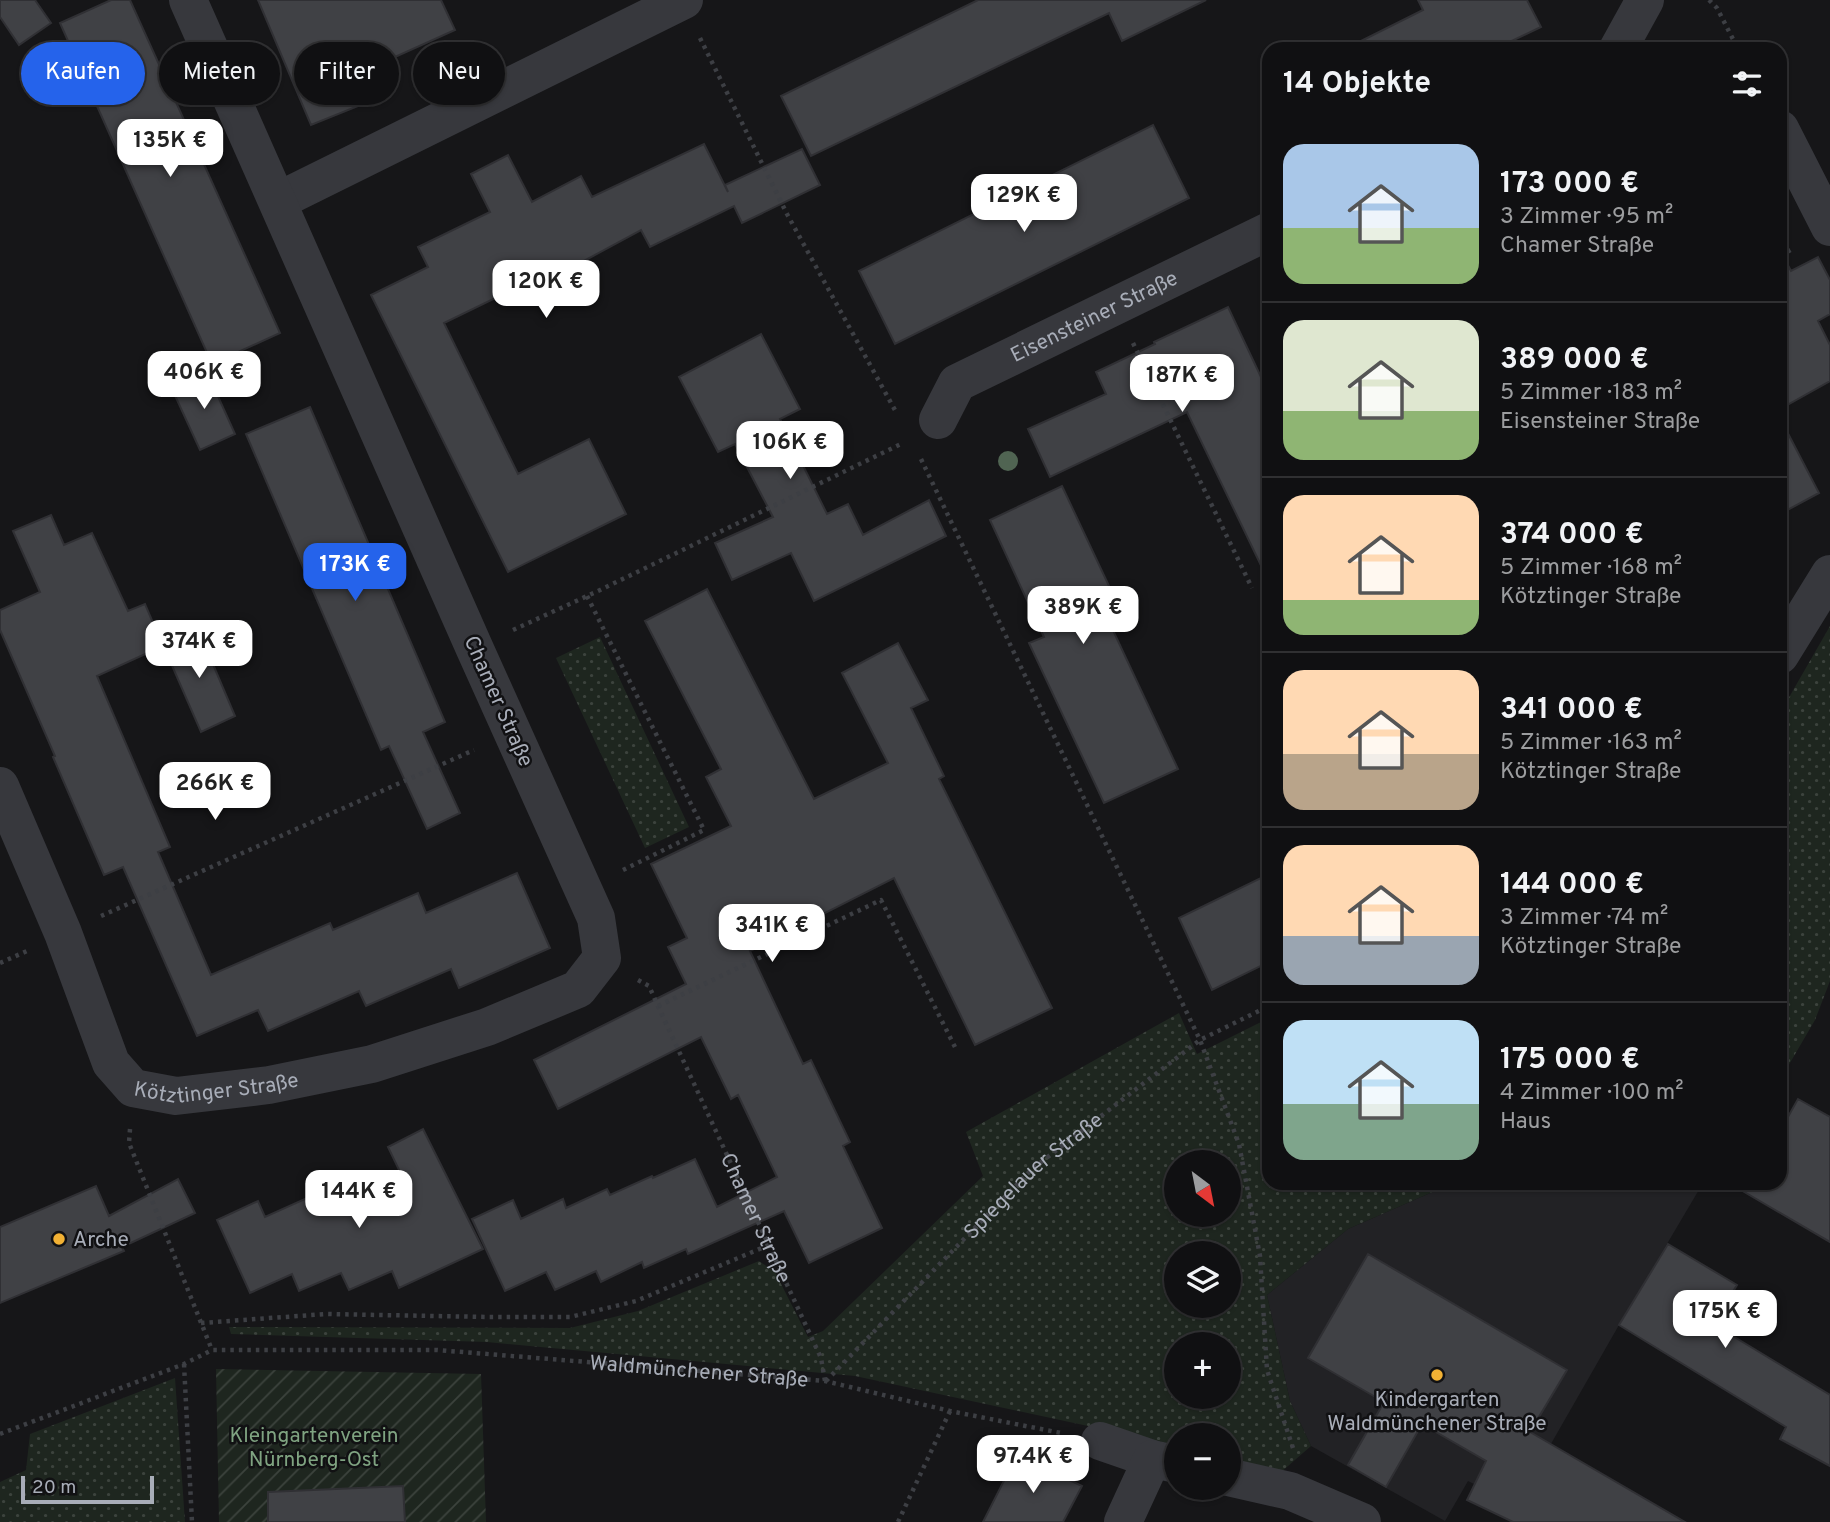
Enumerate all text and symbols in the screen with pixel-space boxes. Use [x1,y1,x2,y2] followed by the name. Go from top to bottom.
[21,42,145,105] chip: Kaufen
[159,42,280,105] chip: Mieten
[294,42,399,105] chip: Filter
[413,42,505,105] chip: Neu
[1728,65,1766,103] icon: filters
[1283,66,1431,103] text: 14 Objekte
[113,120,227,179] pin: 135K €
[133,127,207,156] text: 135K €
[1500,166,1639,203] text: 173 000 €
[1339,172,1423,256] icon: home
[967,174,1081,234] pin: 129K €
[987,182,1061,211] text: 129K €
[1500,203,1673,232] text: 3 Zimmer · 95 m²
[1500,232,1654,261] text: Chamer Straße
[489,260,603,320] pin: 120K €
[1007,265,1183,370] street label: Eisensteiner Straße
[508,268,584,297] text: 120K €
[1500,342,1649,379] text: 389 000 €
[1339,348,1423,432] icon: home
[147,352,261,411] pin: 406K €
[1125,354,1239,414] pin: 187K €
[164,359,244,388] text: 406K €
[1146,362,1218,391] text: 187K €
[1500,379,1682,408] text: 5 Zimmer · 183 m²
[1500,408,1700,437] text: Eisensteiner Straße
[733,421,847,481] pin: 106K €
[752,429,828,458] text: 106K €
[1500,517,1644,554] text: 374 000 €
[1339,523,1423,607] icon: home
[298,544,412,603] pin: 173K €
[319,551,391,580] text: 173K €
[1500,554,1682,583] text: 5 Zimmer · 168 m²
[1500,583,1681,612] text: Kötztinger Straße
[1026,586,1140,646] pin: 389K €
[1043,594,1123,623] text: 389K €
[142,620,256,680] pin: 374K €
[161,628,237,657] text: 374K €
[457,632,539,771] street label: Chamer Straße
[1500,692,1643,729] text: 341 000 €
[1339,698,1423,782] icon: home
[1500,729,1682,758] text: 5 Zimmer · 163 m²
[1500,758,1681,787] text: Kötztinger Straße
[158,762,272,822] pin: 266K €
[176,770,254,799] text: 266K €
[1500,867,1644,904] text: 144 000 €
[1339,873,1423,957] icon: home
[715,904,829,964] pin: 341K €
[1500,904,1668,933] text: 3 Zimmer · 74 m²
[735,912,809,941] text: 341K €
[1500,933,1681,962] text: Kötztinger Straße
[1500,1042,1640,1079] text: 175 000 €
[1339,1048,1423,1132] icon: home
[132,1067,301,1111] street label: Kötztinger Straße
[1500,1079,1684,1108] text: 4 Zimmer · 100 m²
[959,1107,1109,1246] street label: Spiegelauer Straße
[1500,1108,1551,1137] text: Haus
[713,1149,797,1288] street label: Chamer Straße
[1164,1150,1241,1227] north arrow
[1164,1150,1241,1500] map controls
[302,1170,416,1230] pin: 144K €
[321,1178,397,1207] text: 144K €
[73,1227,129,1254] place label: Arche
[51,1231,67,1247] marker: Arche
[1164,1241,1241,1318] button: layers
[1668,1290,1782,1350] pin: 175K €
[1689,1298,1761,1327] text: 175K €
[1164,1332,1241,1409] button: +
[588,1350,809,1395] street label: Waldmünchener Straße
[1429,1367,1445,1383] marker: Kindergarten Waldmünchener Straße
[1327,1387,1547,1438] place label: Kindergarten Waldmünchener Straße
[229,1423,399,1474] park label: Kleingartenverein Nürnberg-Ost
[1164,1423,1241,1500] button: −
[968,1436,1098,1495] pin: 97.4K €
[993,1443,1073,1472] text: 97.4K €
[21,1473,154,1505] scale bar
[32,1476,76,1500] text: 20 m

